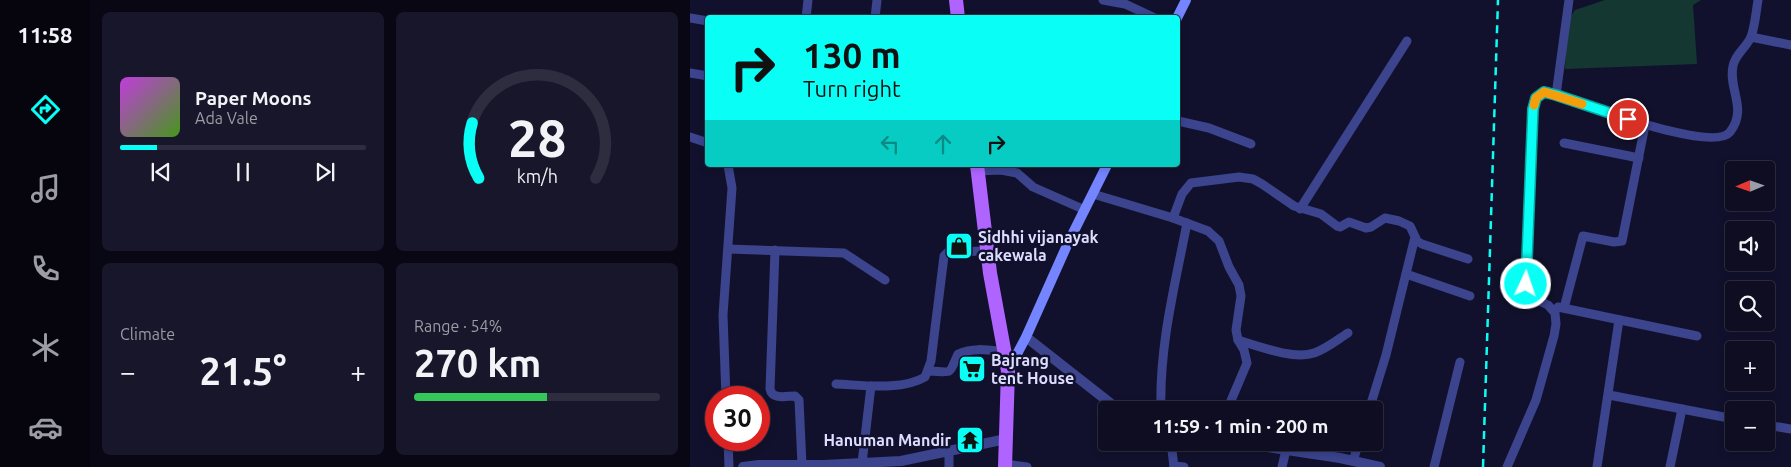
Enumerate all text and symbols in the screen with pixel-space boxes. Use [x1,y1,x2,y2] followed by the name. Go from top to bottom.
[17,22,73,47] text: 11:58
[720,35,785,100] icon: right
[803,35,901,75] text: 130 m
[803,76,901,101] text: Turn right
[195,87,312,109] text: Paper Moons
[28,92,63,127] icon: directions
[1607,98,1649,140] pin
[1614,105,1642,133] icon: arrive
[195,109,258,127] text: Ada Vale
[508,109,566,167] text: 28
[876,130,904,158] icon: left
[929,130,957,158] icon: ahead
[982,130,1010,158] icon: right
[147,158,175,186] icon: previous
[229,158,257,186] icon: pause
[311,158,339,186] icon: next
[1725,161,1775,211] north arrow
[1725,161,1775,451] map controls
[516,166,558,186] text: km/h
[28,171,63,206] icon: music
[1725,221,1775,271] button: sound
[978,228,1099,264] place label: Sidhhi vijanayak cakewala
[944,231,974,261] shop icon: Sidhhi vijanayak cakewala
[28,251,63,286] icon: phone
[1499,257,1551,309] position arrow
[1725,281,1775,331] button: search
[414,317,502,335] text: Range · 54%
[120,325,175,343] text: Climate
[28,330,63,365] icon: climate
[1725,341,1775,391] button: +
[414,342,541,384] text: 270 km
[199,350,287,392] text: 21.5°
[991,351,1074,387] place label: Bajrang tent House
[957,354,987,384] supermarket icon: Bajrang tent House
[120,356,136,387] text: −
[350,356,366,387] text: +
[705,386,770,451] speed limit sign: 30
[1725,401,1775,451] button: −
[28,410,63,445] icon: car
[1153,415,1328,437] text: 11:59 · 1 min · 200 m
[955,425,985,455] temple icon: Hanuman Mandir
[823,431,951,449] place label: Hanuman Mandir

